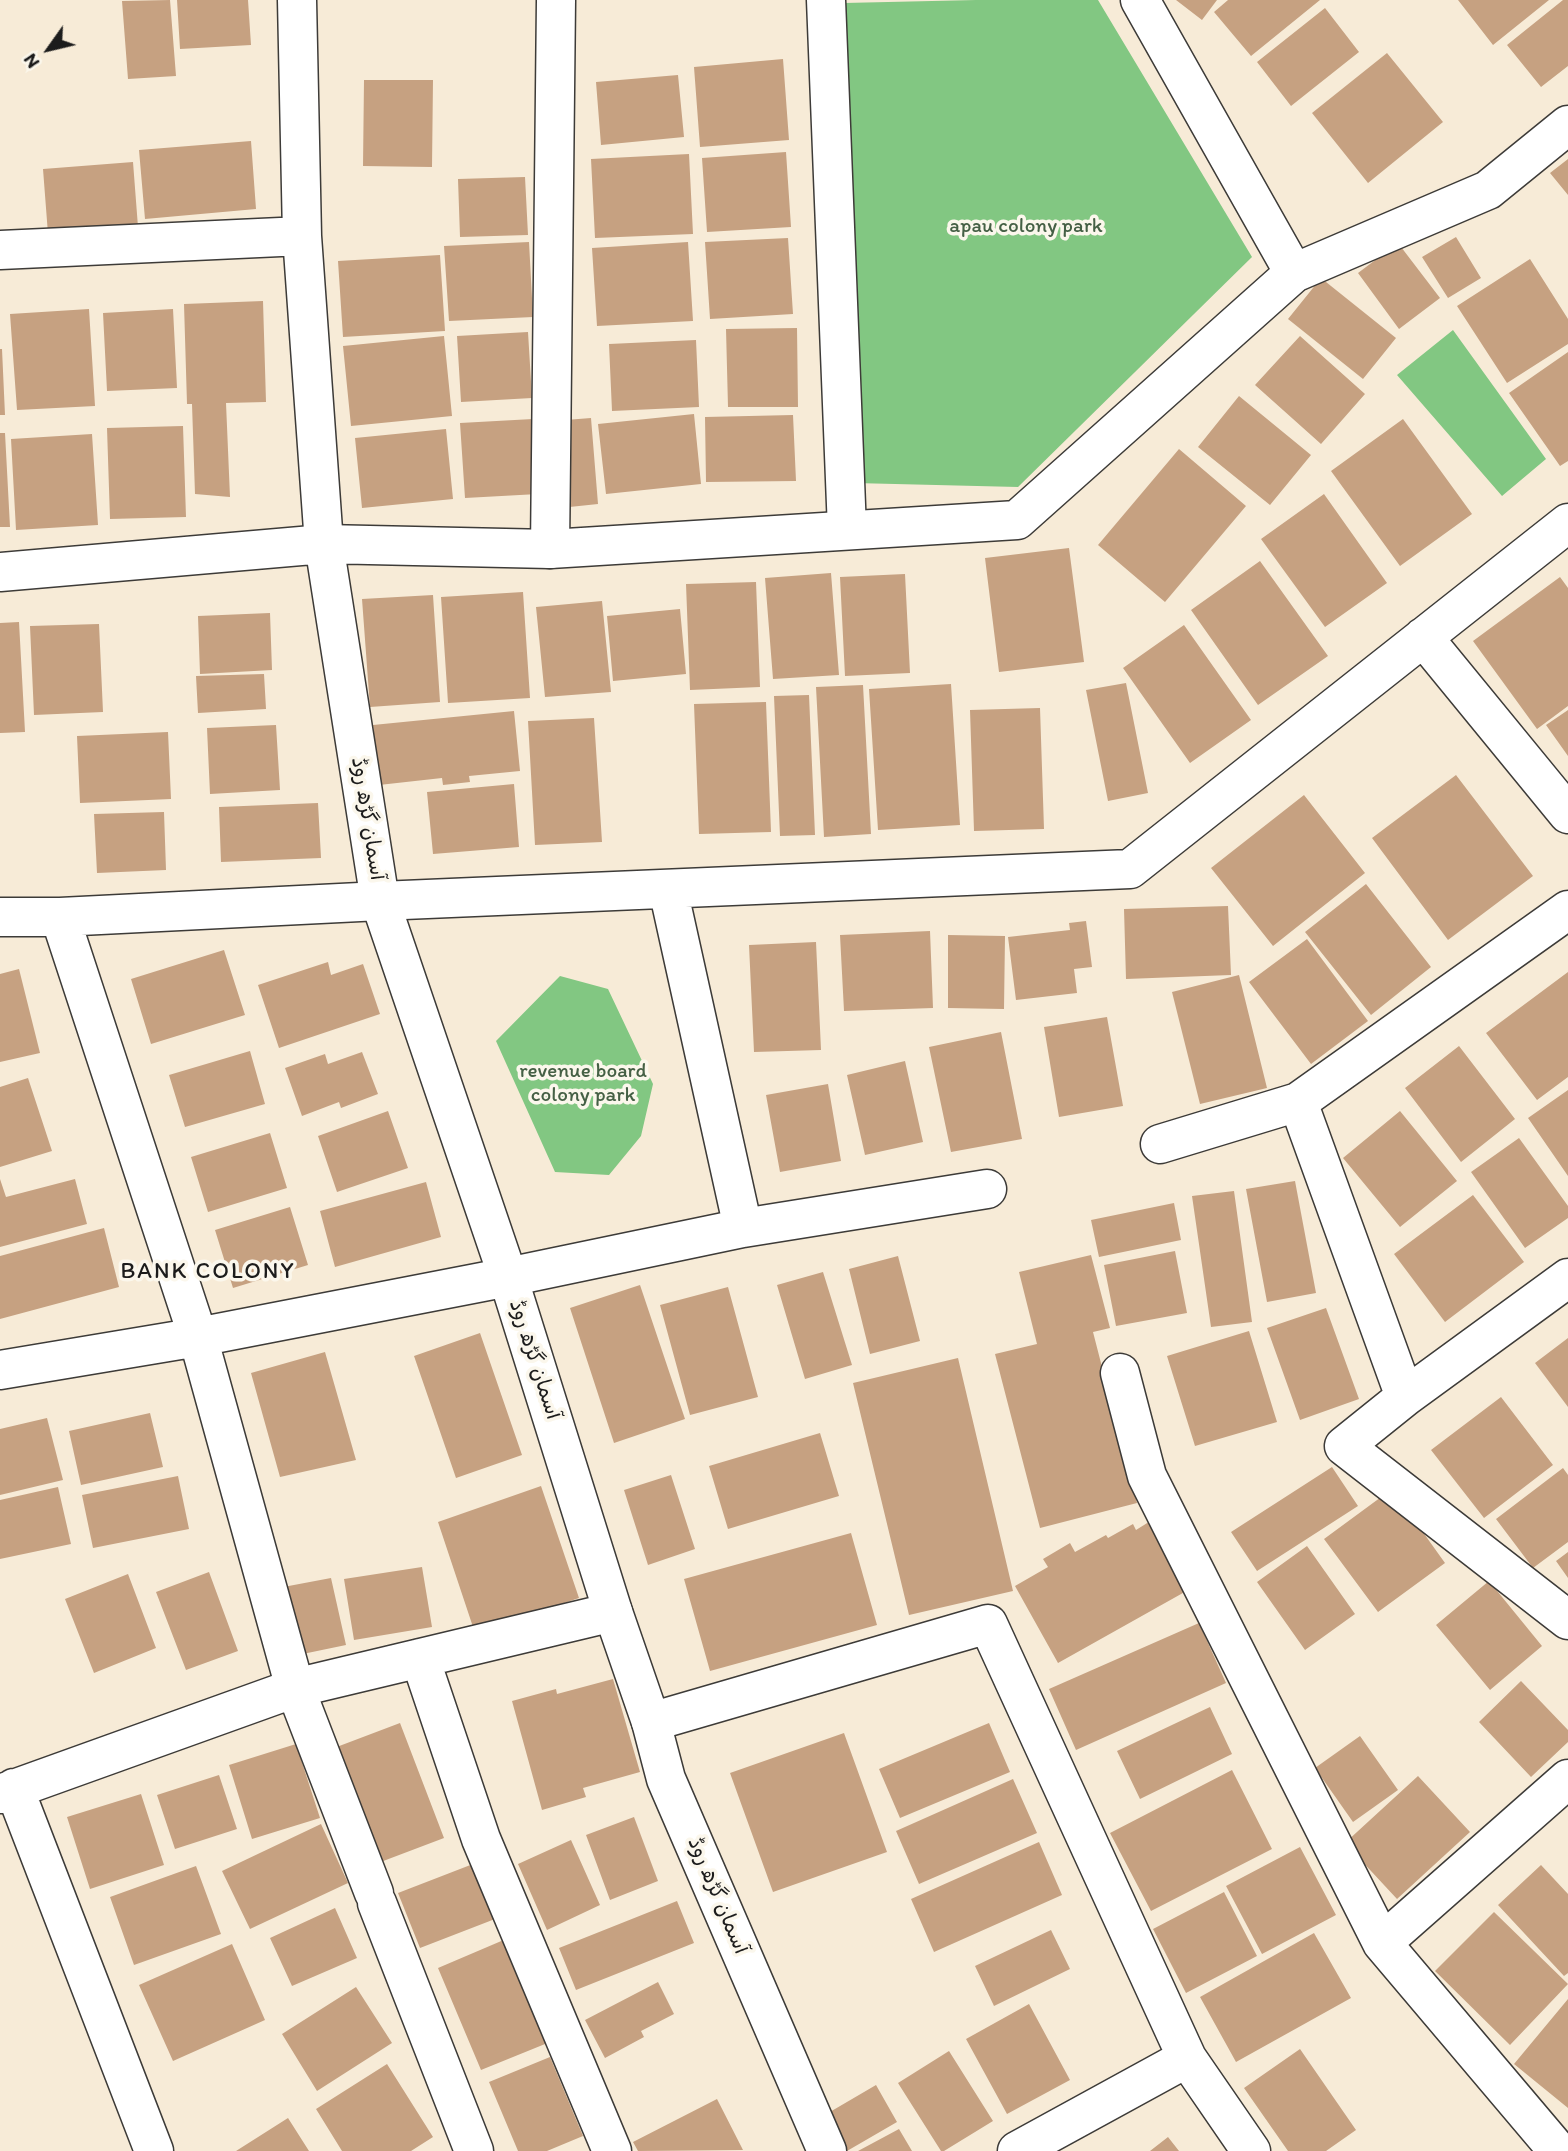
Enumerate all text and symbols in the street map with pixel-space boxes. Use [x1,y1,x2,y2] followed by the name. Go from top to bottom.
[14,14,84,84] north arrow
[18,49,44,73] text: N
[949,214,1103,240] park label: apau colony park
[345,756,389,882] street label: آسمان گڑھ روڈ
[519,1059,647,1109] park label: revenue board colony park
[122,1258,294,1286] district label: BANK COLONY
[503,1297,565,1423] street label: آسمان گڑھ روڈ
[681,1834,753,1958] street label: آسمان گڑھ روڈ

